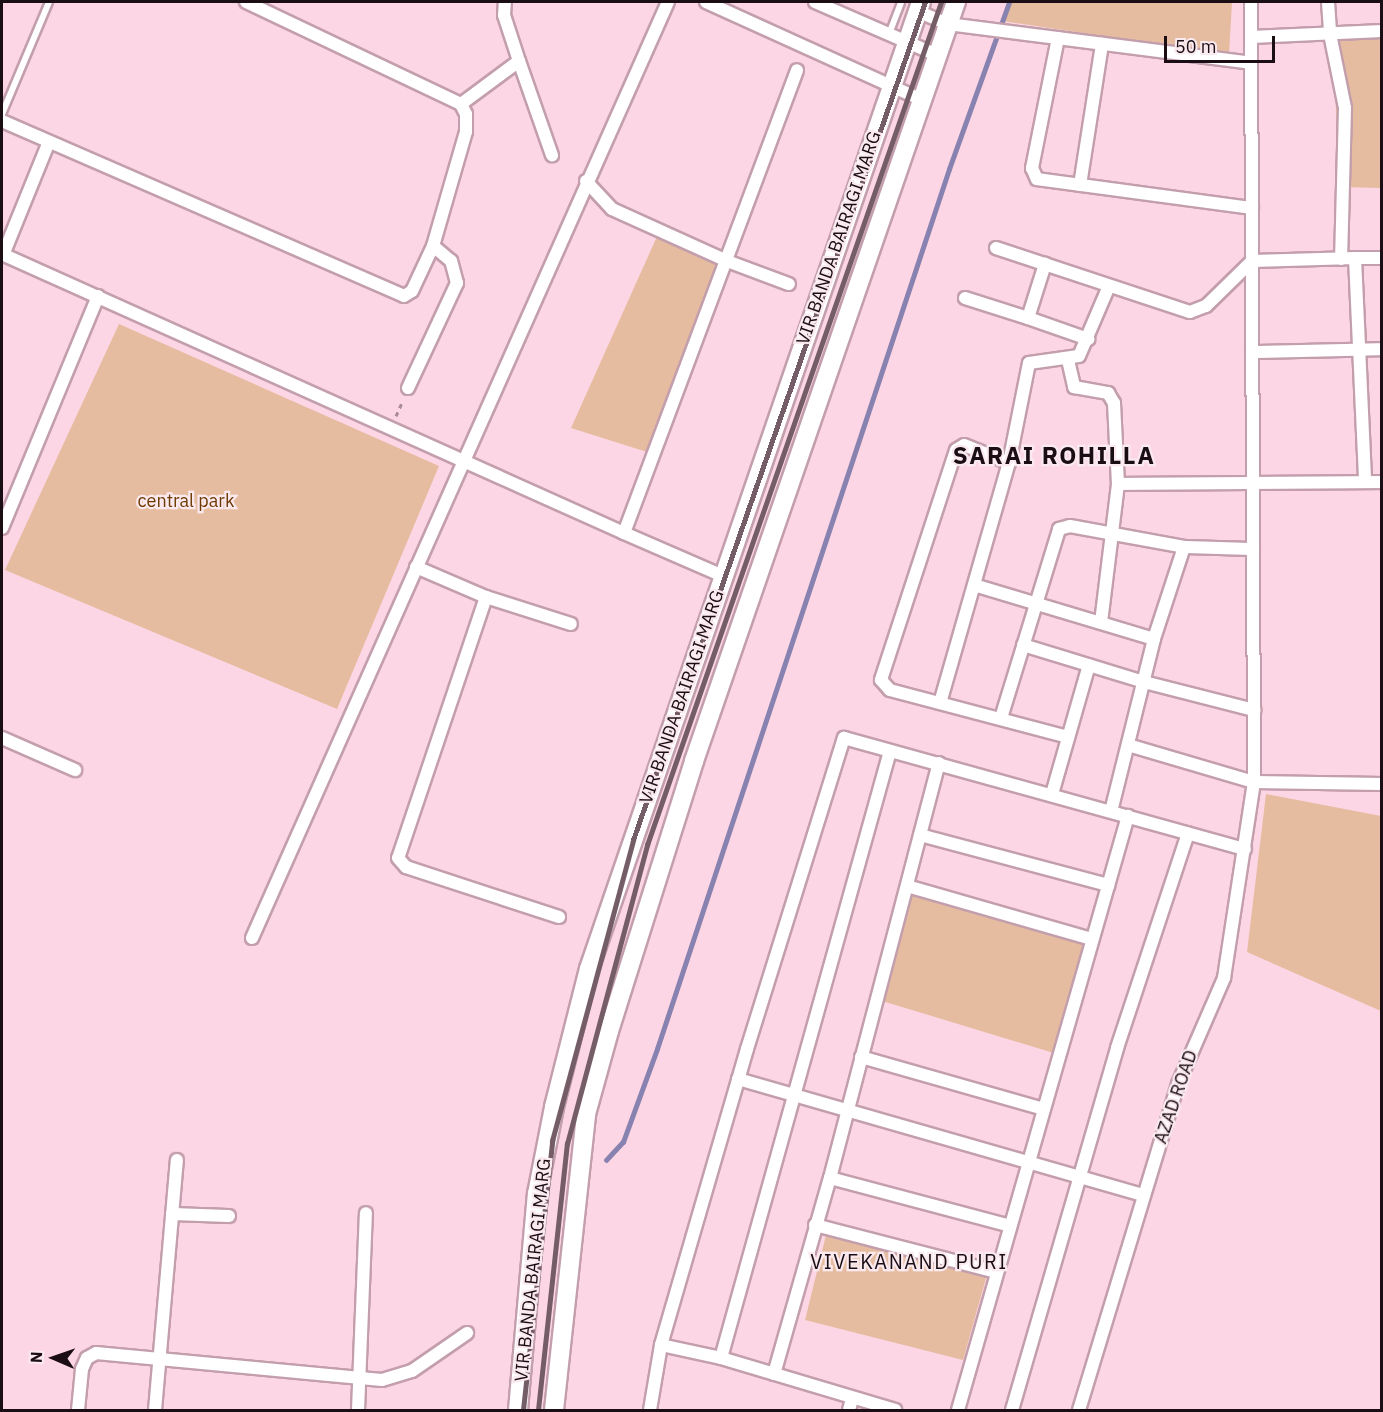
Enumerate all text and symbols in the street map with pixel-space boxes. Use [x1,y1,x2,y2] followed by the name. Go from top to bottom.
[1167,24,1278,62] scale bar
[1175,35,1217,58] text: 50 m
[792,128,886,348] street label: VIR BANDA BAIRAGI MARG
[953,442,1155,470] district label: SARAI ROHILLA
[138,490,234,512] park label: central park
[635,587,729,807] street label: VIR BANDA BAIRAGI MARG
[1150,1047,1202,1147] street label: AZAD ROAD
[511,1157,555,1383] street label: VIR BANDA BAIRAGI MARG
[810,1249,1008,1273] district label: VIVEKANAND PURI
[24,1328,84,1388] north arrow
[26,1351,46,1364] text: N

